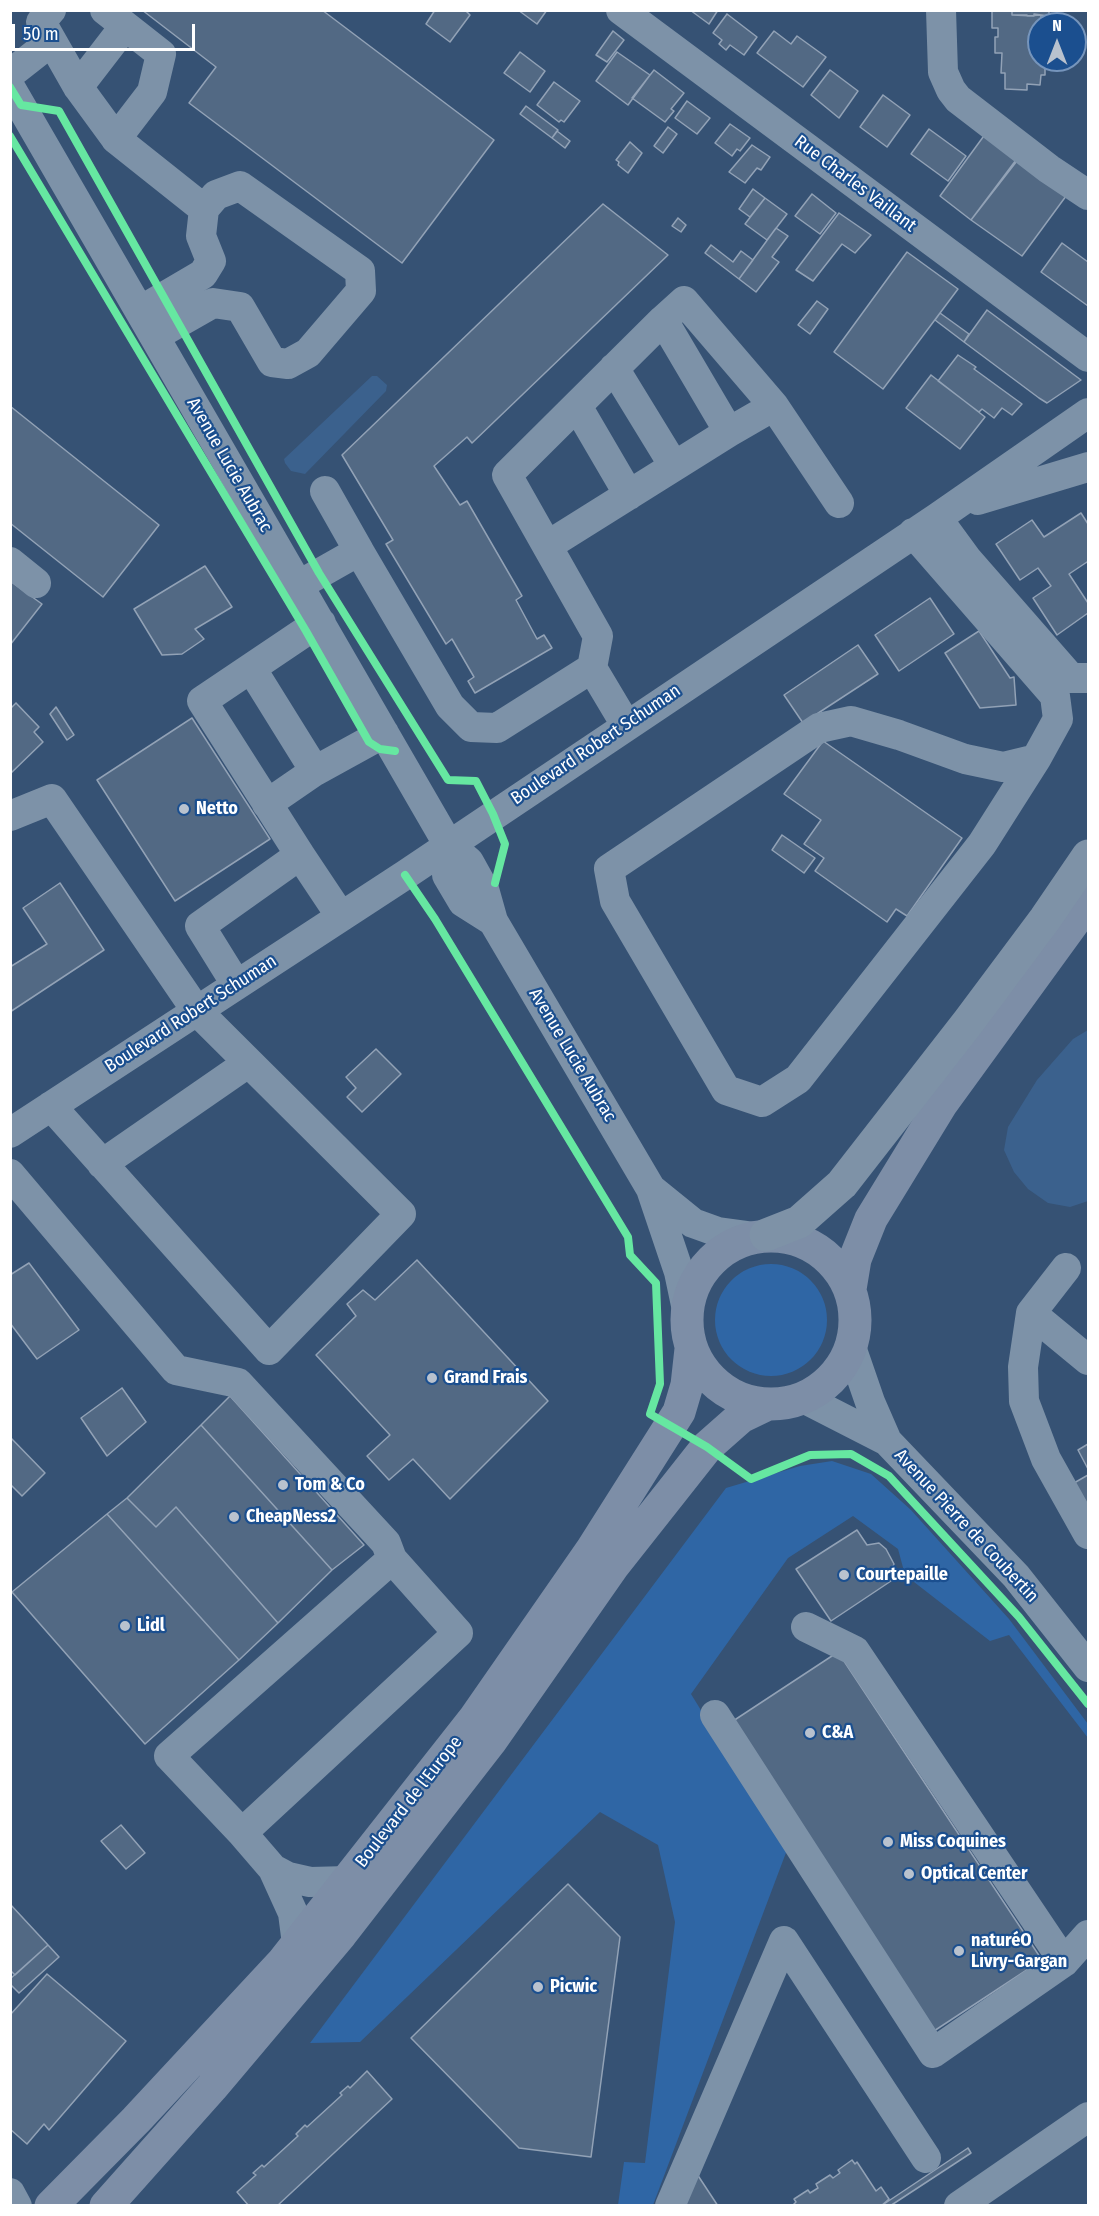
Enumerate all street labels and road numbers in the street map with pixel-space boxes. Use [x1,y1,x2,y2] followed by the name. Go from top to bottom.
[790,131,920,237] street label: Rue Charles Vaillant
[182,394,276,536] street label: Avenue Lucie Aubrac
[507,680,685,810] street label: Boulevard Robert Schuman
[101,950,281,1078] street label: Boulevard Robert Schuman
[524,985,620,1125] street label: Avenue Lucie Aubrac
[889,1445,1043,1607] street label: Avenue Pierre de Coubertin
[351,1732,467,1872] street label: Boulevard de l'Europe

